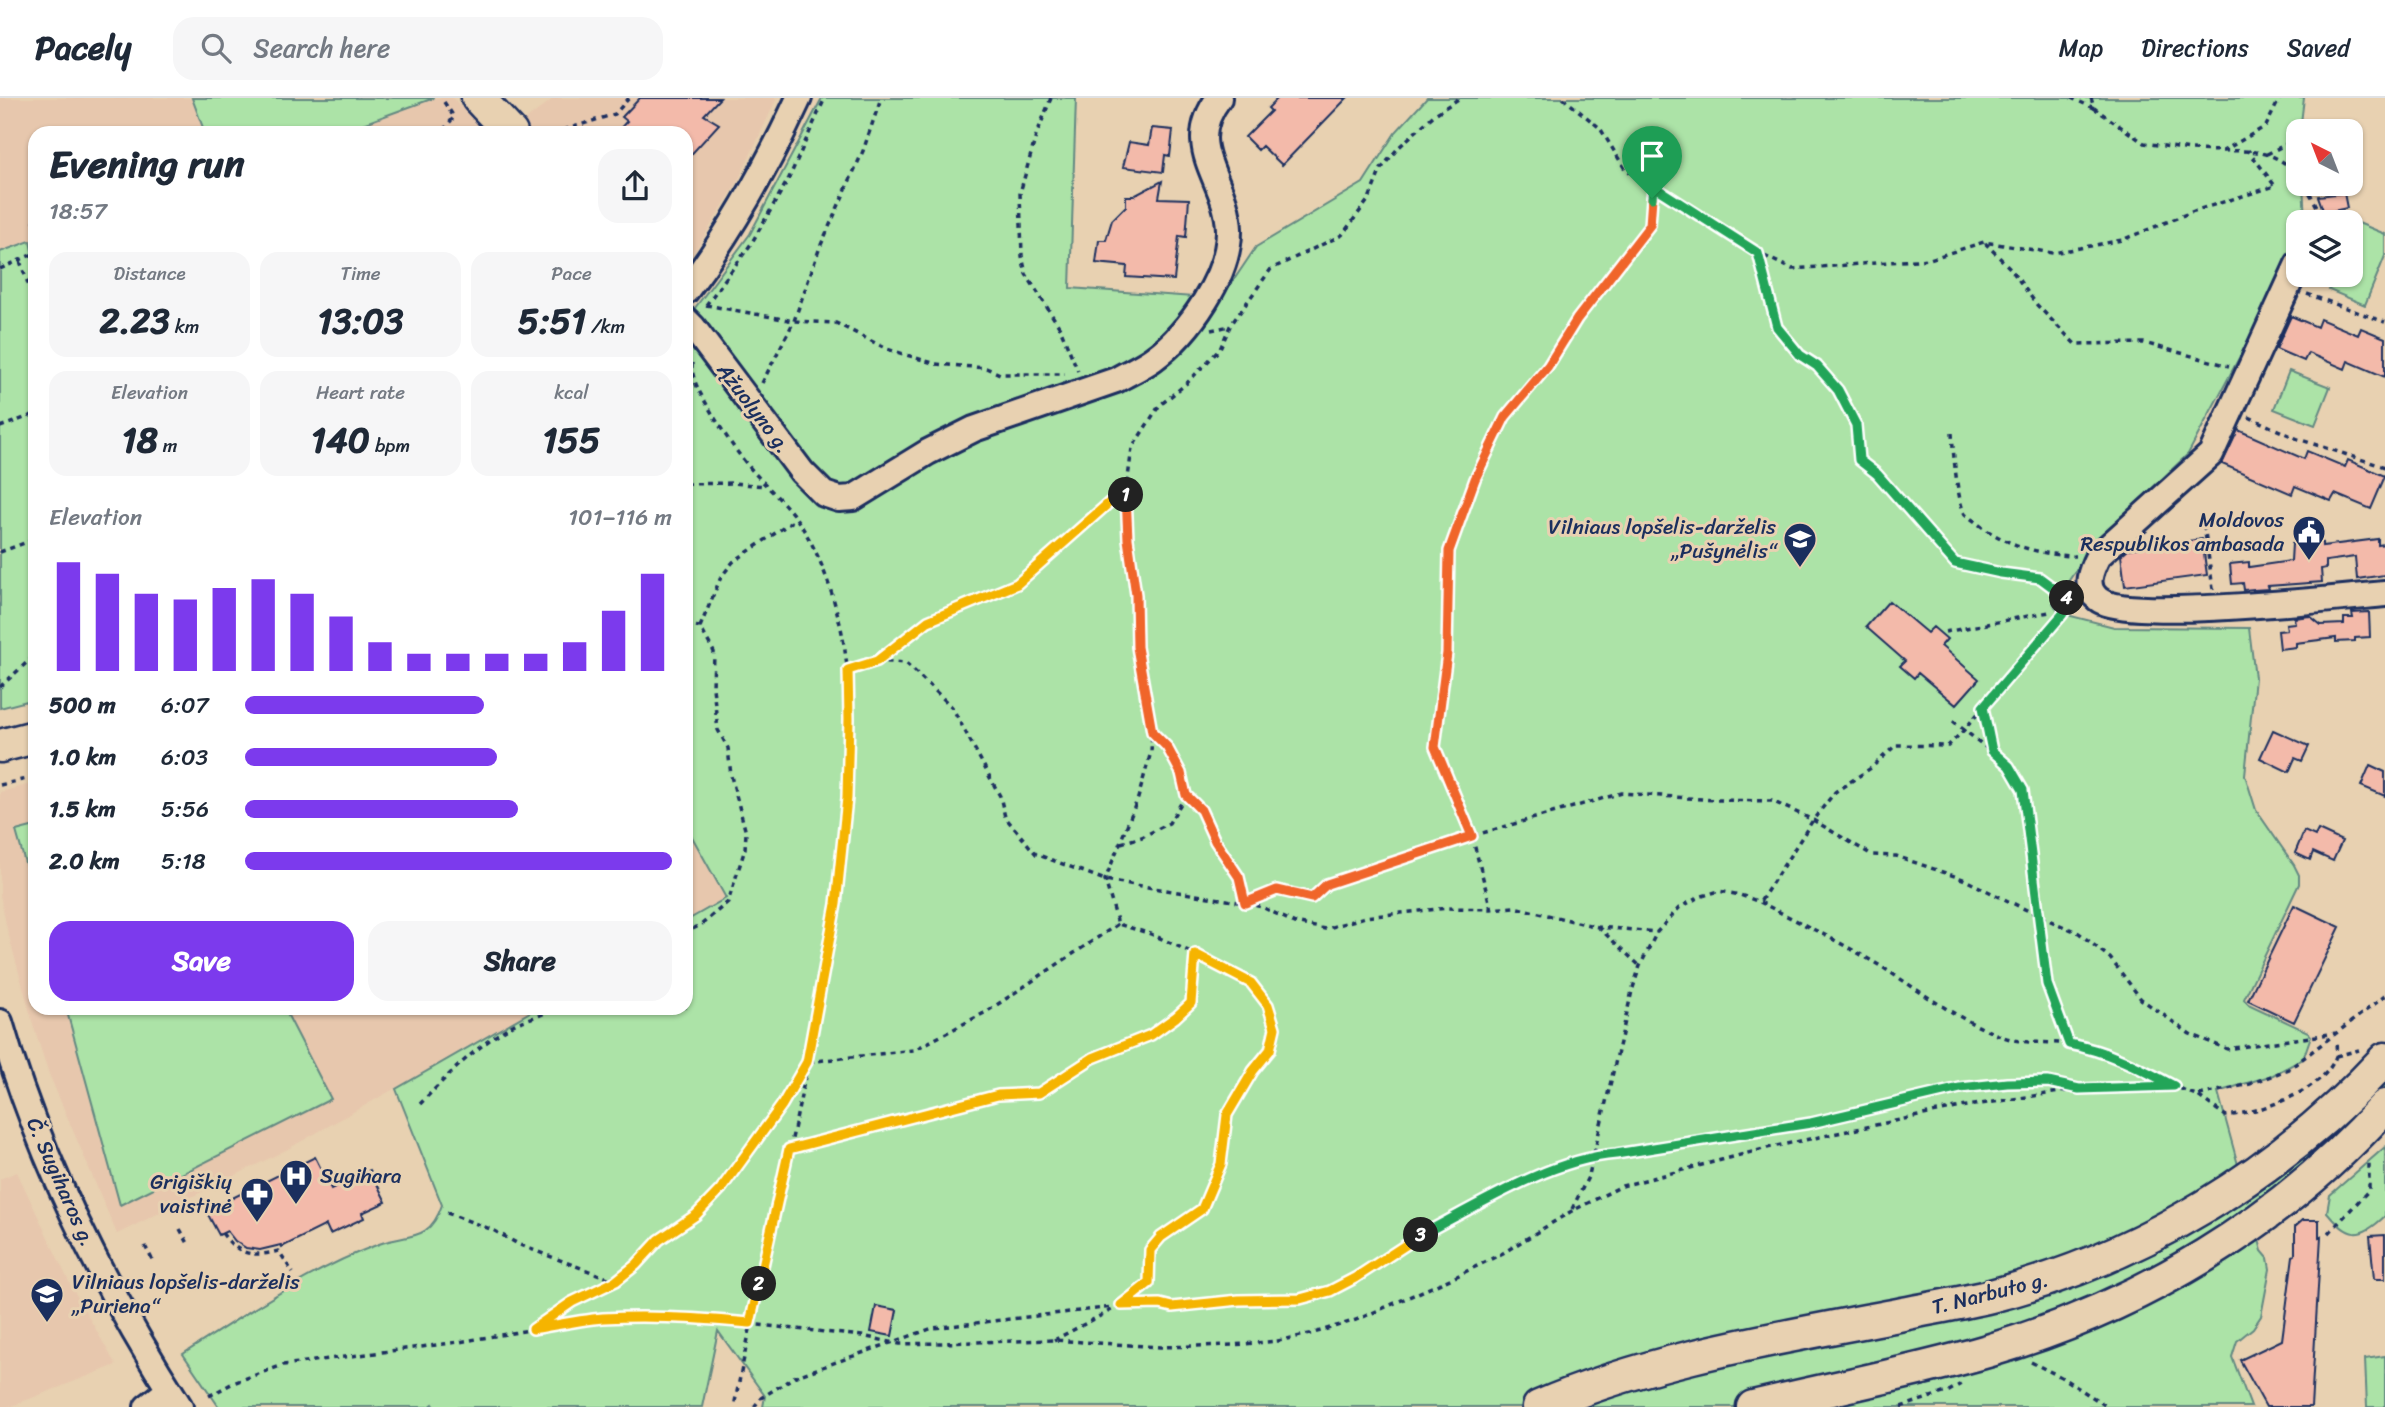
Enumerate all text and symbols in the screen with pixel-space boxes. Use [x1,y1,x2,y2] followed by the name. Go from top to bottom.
[173,17,663,80] search box
[35,19,131,77] text: Pacely
[253,25,390,71] text: Search here
[2059,27,2103,69] text: Map
[2141,27,2249,69] text: Directions
[2287,27,2350,69] text: Saved
[197,29,235,67] icon: search
[2286,119,2362,196] north arrow
[2286,119,2363,287] map controls
[1622,126,1682,198] pin
[49,131,245,198] text: Evening run
[1633,137,1671,175] icon: arrive
[598,149,672,223] button: share
[49,191,107,232] text: 18:57
[2286,210,2363,287] button: layers
[113,257,186,290] text: Distance
[340,257,381,290] text: Time
[551,257,592,290] text: Pace
[100,290,170,352] text: 2.23
[317,290,404,352] text: 13:03
[518,290,586,352] text: 5:51
[170,310,199,343] text: km
[586,310,625,343] text: /km
[706,353,801,462] street label: Ąžuolyno g.
[111,376,188,409] text: Elevation
[316,376,405,409] text: Heart rate
[554,376,589,409] text: kcal
[122,409,158,471] text: 18
[311,409,370,471] text: 140
[543,409,600,471] text: 155
[158,429,177,462] text: m
[370,429,410,462] text: bpm
[1108,478,1144,512] pin: 1
[1121,478,1130,511] text: 1
[49,497,142,538] text: Elevation
[568,497,672,538] text: 101–116 m
[2080,501,2284,563] place label: Moldovos Respublikos ambasada
[1548,508,1779,570] place label: Vilniaus lopšelis-darželis „Pušynėlis“
[2290,513,2328,562] public building icon: Moldovos Respublikos ambasada
[1781,520,1819,569] school or university icon: Vilniaus lopšelis-darželis „Pušynėlis“
[2050,580,2084,616] pin: 4
[2061,581,2072,614] text: 4
[49,685,116,726] text: 500 m
[161,685,209,726] text: 6:07
[49,737,116,778] text: 1.0 km
[161,737,208,778] text: 6:03
[49,789,116,830] text: 1.5 km
[161,789,209,830] text: 5:56
[49,841,120,882] text: 2.0 km
[161,841,206,882] text: 5:18
[49,921,354,1001] button: Save
[368,921,672,1001] button: Share
[15,1111,107,1253] street label: Č. Sugiharos g.
[277,1157,315,1206] hospital icon: Sugihara
[320,1157,402,1195] place label: Sugihara
[150,1163,233,1225] place label: Grigiškių vaistinė
[238,1175,276,1224] pharmacy icon: Grigiškių vaistinė
[1404,1218,1438,1252] pin: 3
[1415,1218,1426,1251] text: 3
[1928,1260,2052,1326] street label: T. Narbuto g.
[71,1263,300,1325] place label: Vilniaus lopšelis-darželis „Puriena“
[742,1266,776,1302] pin: 2
[753,1267,764,1300] text: 2
[28,1275,66,1324] school or university icon: Vilniaus lopšelis-darželis „Puriena“

